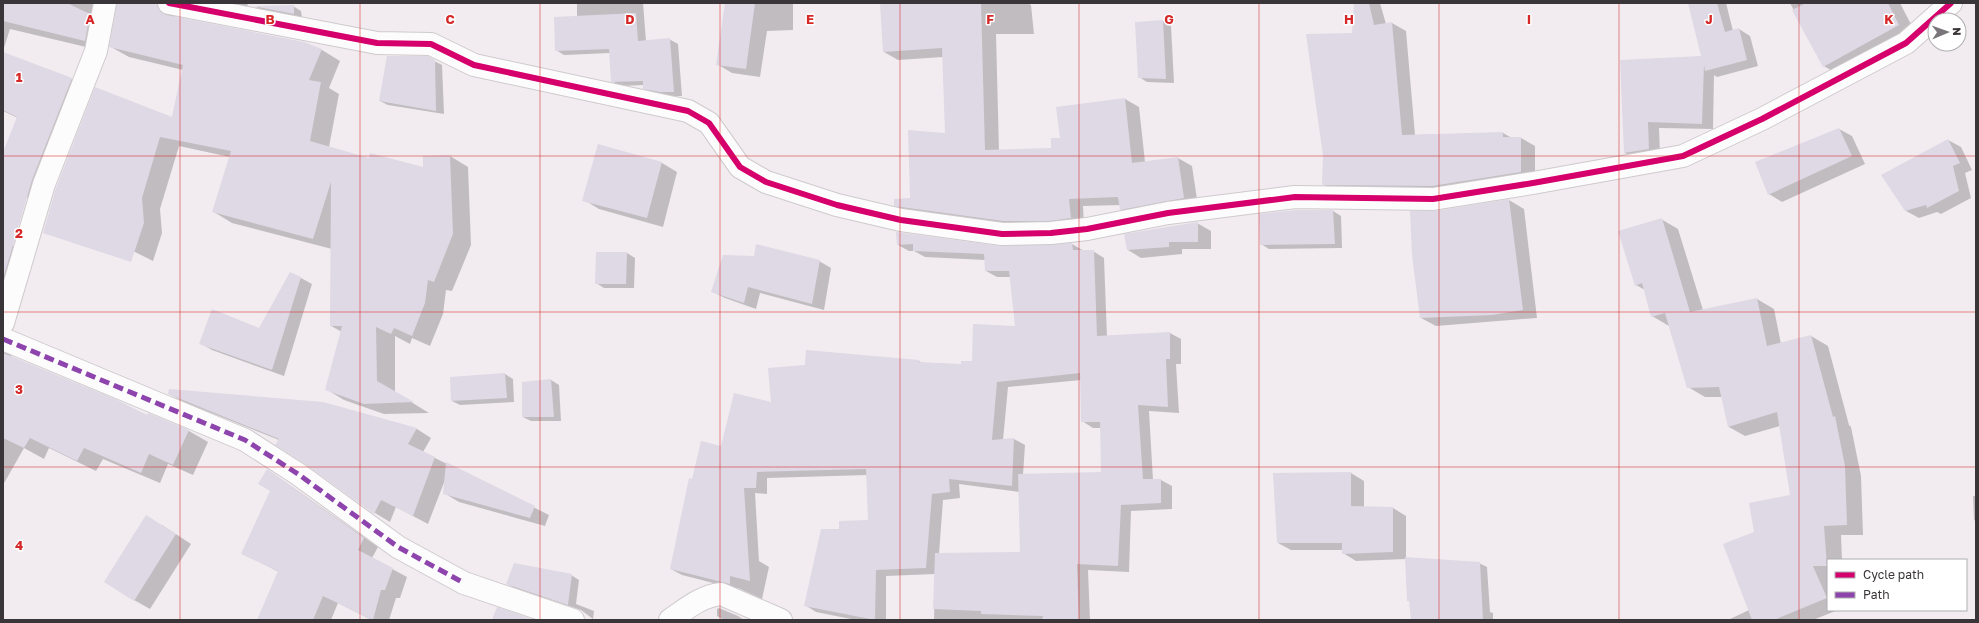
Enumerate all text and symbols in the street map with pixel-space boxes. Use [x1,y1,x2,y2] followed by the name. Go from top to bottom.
[85,11,95,27] text: A
[265,11,275,27] text: B
[445,11,455,27] text: C
[625,11,635,27] text: D
[806,11,814,27] text: E
[986,11,994,27] text: F
[1164,11,1174,27] text: G
[1344,11,1354,27] text: H
[1527,11,1531,27] text: I
[1705,11,1713,27] text: J
[1884,11,1894,27] text: K
[1927,12,1967,52] north arrow
[1951,27,1964,36] text: N
[16,69,23,85] text: 1
[15,225,23,241] text: 2
[15,381,23,397] text: 3
[15,537,23,553] text: 4
[1827,559,1967,611] legend
[1863,567,1924,582] text: Cycle path
[1863,587,1890,602] text: Path

